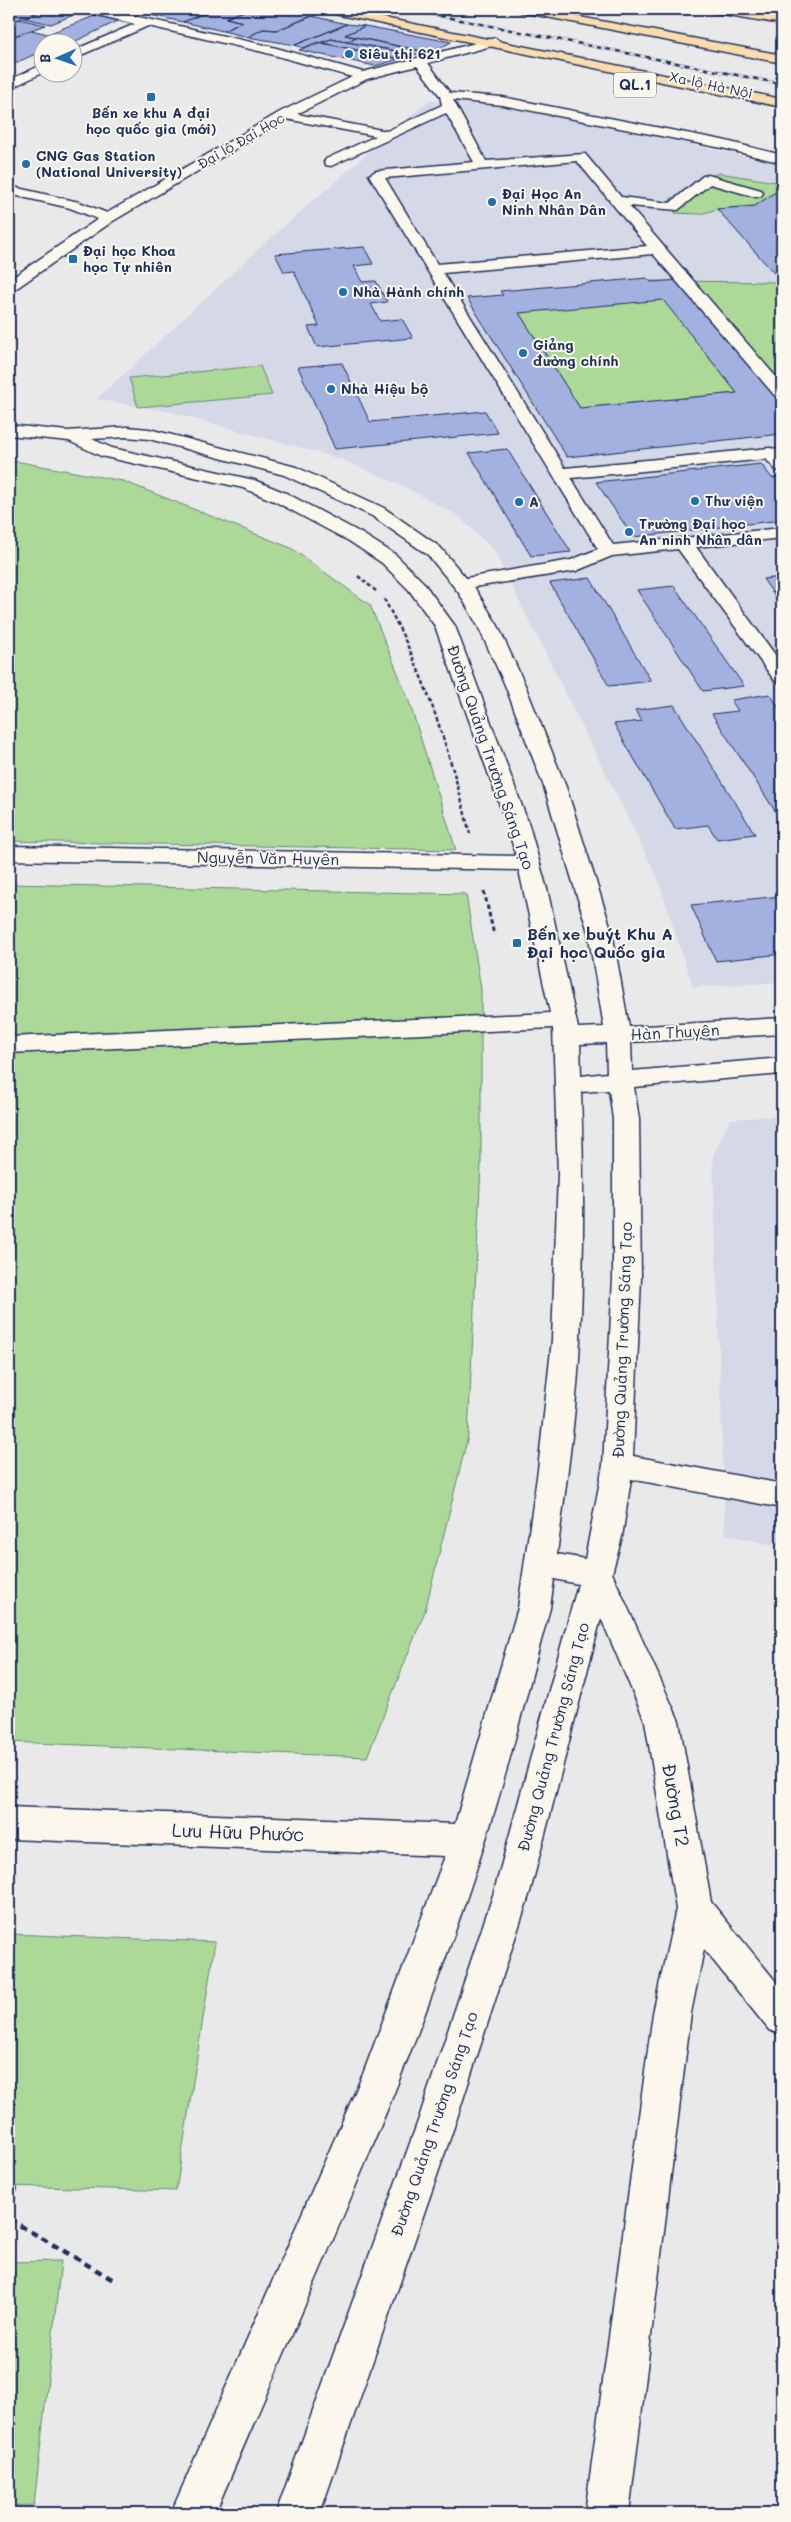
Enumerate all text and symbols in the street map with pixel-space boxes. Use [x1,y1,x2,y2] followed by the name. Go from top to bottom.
[32,32,82,82] north arrow
[359,44,441,63] place label: Siêu thị 621
[343,48,355,60] marker: Siêu thị 621
[35,53,54,64] text: B
[668,66,755,103] street label: Xa lộ Hà Nội
[614,72,656,98] road number: QL.1
[145,91,157,103] marker: Bến xe khu A đại học quốc gia (mới)
[86,103,216,138] place label: Bến xe khu A đại học quốc gia (mới)
[194,108,288,173] street label: Đại lộ Đại Học
[36,146,182,181] place label: CNG Gas Station (National University)
[20,158,32,170] marker: CNG Gas Station (National University)
[502,184,606,219] place label: Đại Học An Ninh Nhân Dân
[486,196,498,208] marker: Đại Học An Ninh Nhân Dân
[83,241,176,276] place label: Đại học Khoa học Tự nhiên
[67,253,79,265] marker: Đại học Khoa học Tự nhiên
[353,282,464,301] place label: Nhà Hành chính
[337,286,349,298] marker: Nhà Hành chính
[533,335,618,370] place label: Giảng đường chính
[517,347,529,359] marker: Giảng đường chính
[341,379,429,398] place label: Nhà Hiệu bộ
[325,383,337,395] marker: Nhà Hiệu bộ
[705,491,763,510] place label: Thư viện
[529,492,539,511] place label: A
[689,495,701,507] marker: Thư viện
[513,496,525,508] marker: A
[639,514,762,549] place label: Trường Đại học An ninh Nhân dân
[623,526,635,538] marker: Trường Đại học An ninh Nhân dân
[443,642,540,872] street label: Đường Quảng Trường Sáng Tạo
[197,846,339,869] street label: Nguyễn Văn Huyên
[527,923,673,962] place label: Bến xe buýt Khu A Đại học Quốc gia
[511,937,523,949] marker: Bến xe buýt Khu A Đại học Quốc gia
[630,1019,720,1044] street label: Hàn Thuyên
[607,1221,636,1459] street label: Đường Quảng Trường Sáng Tạo
[512,1620,593,1854] street label: Đường Quảng Trường Sáng Tạo
[657,1761,696,1849] street label: Đường T2
[171,1817,305,1846] street label: Lưu Hữu Phước
[385,2009,482,2239] street label: Đường Quảng Trường Sáng Tạo

